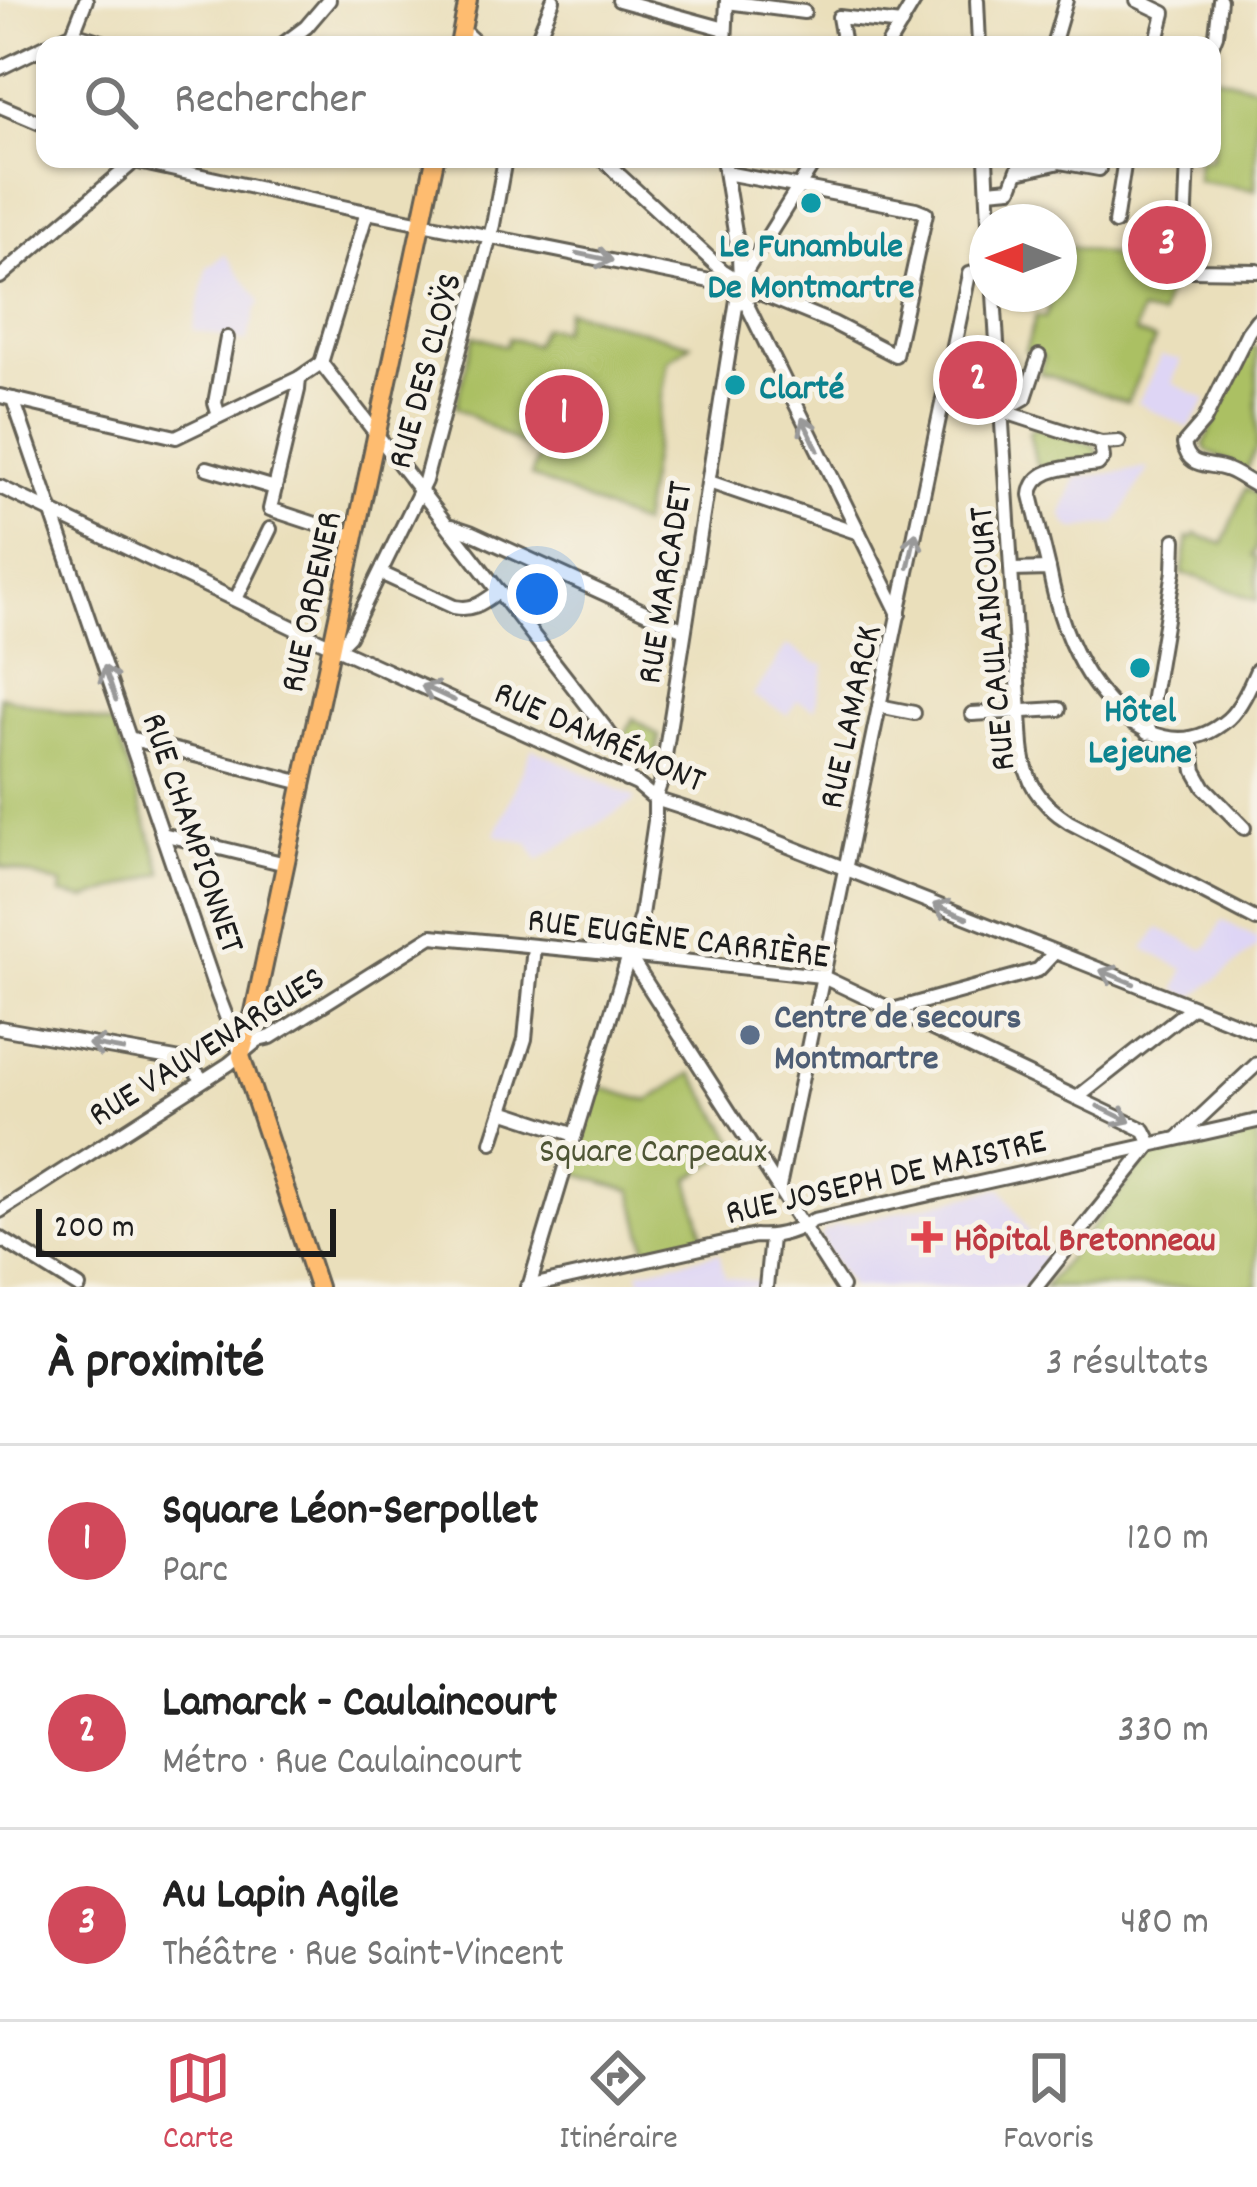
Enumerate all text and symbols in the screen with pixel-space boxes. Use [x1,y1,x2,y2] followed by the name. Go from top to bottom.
[36,36,1221,168] search box
[78,69,144,135] icon: search
[174,70,366,134] text: Rechercher
[798,190,824,216] marker: Le Funambule De Montmartre
[1128,200,1206,290] pin: 3
[969,204,1077,312] north arrow
[707,223,915,316] place label: Le Funambule De Montmartre
[575,247,614,269] one-way arrow
[377,268,479,475] street label: RUE DES CLOŸS
[939,335,1017,425] pin: 2
[759,365,844,417] place label: Clarté
[525,369,603,459] pin: 1
[722,372,748,398] marker: Clarté
[798,417,821,452] one-way arrow
[626,478,710,688] street label: RUE MARCADET
[958,504,1032,773] street label: RUE CAULAINCOURT
[269,507,358,698] street label: RUE ORDENER
[902,531,924,570] one-way arrow
[507,564,567,624] your location
[808,621,898,814] street label: RUE LAMARCK
[1127,655,1153,681] marker: Hôtel Lejeune
[98,666,119,703] one-way arrow
[484,670,713,809] street label: RUE DAMRÉMONT
[421,680,457,702] one-way arrow
[1088,688,1192,781] place label: Hôtel Lejeune
[125,707,256,961] street label: RUE CHAMPIONNET
[524,897,832,985] street label: RUE EUGÈNE CARRIÈRE
[932,898,969,920] one-way arrow
[80,955,337,1143] street label: RUE VAUVENARGUES
[1099,965,1136,986] one-way arrow
[774,994,1021,1087] place label: Centre de secours Montmartre
[737,1022,763,1048] marker: Centre de secours Montmartre
[87,1034,126,1057] one-way arrow
[1095,1104,1131,1127] one-way arrow
[721,1118,1052,1242] street label: RUE JOSEPH DE MAISTRE
[539,1128,767,1180] park label: Square Carpeaux
[36,1203,336,1256] scale bar
[54,1206,135,1253] text: 200 m
[954,1217,1216,1269] place label: Hôpital Bretonneau
[911,1221,943,1253] marker: Hôpital Bretonneau
[48,1329,265,1401] text: À proximité
[1045,1338,1209,1393] text: 3 résultats
[162,1481,538,1545] text: Square Léon-Serpollet
[83,1513,91,1568] text: 1
[1126,1513,1209,1568] text: 120 m
[162,1545,228,1600] text: Parc
[162,1673,557,1737] text: Lamarck - Caulaincourt
[78,1705,96,1760] text: 2
[1117,1705,1209,1760] text: 330 m
[162,1737,522,1792] text: Métro · Rue Caulaincourt
[162,1865,399,1929] text: Au Lapin Agile
[78,1897,96,1952] text: 3
[1120,1897,1209,1952] text: 480 m
[162,1929,564,1984] text: Théâtre · Rue Saint-Vincent
[163,2045,234,2164] tab: Carte
[559,2045,678,2164] tab: Itinéraire
[1003,2045,1094,2164] tab: Favoris

